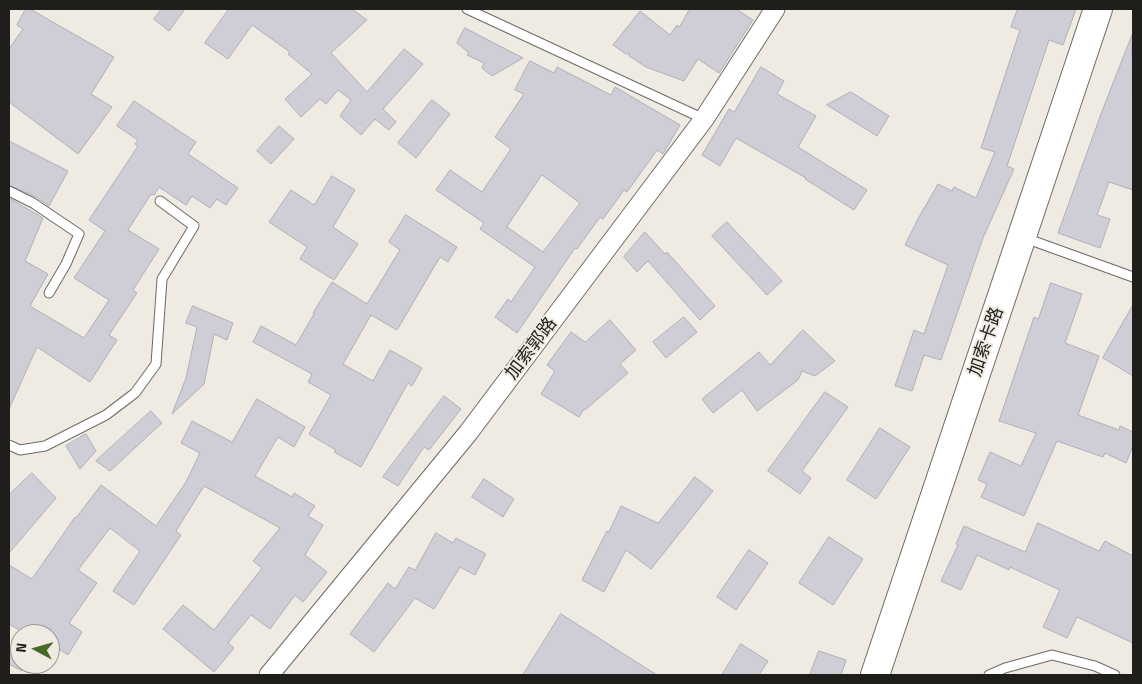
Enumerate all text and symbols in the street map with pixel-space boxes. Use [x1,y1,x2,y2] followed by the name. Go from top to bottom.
[965,304,1009,380] street label: 加索卡路
[502,314,562,384] street label: 加索郭路
[10,624,60,674] north arrow
[10,642,32,653] text: N

